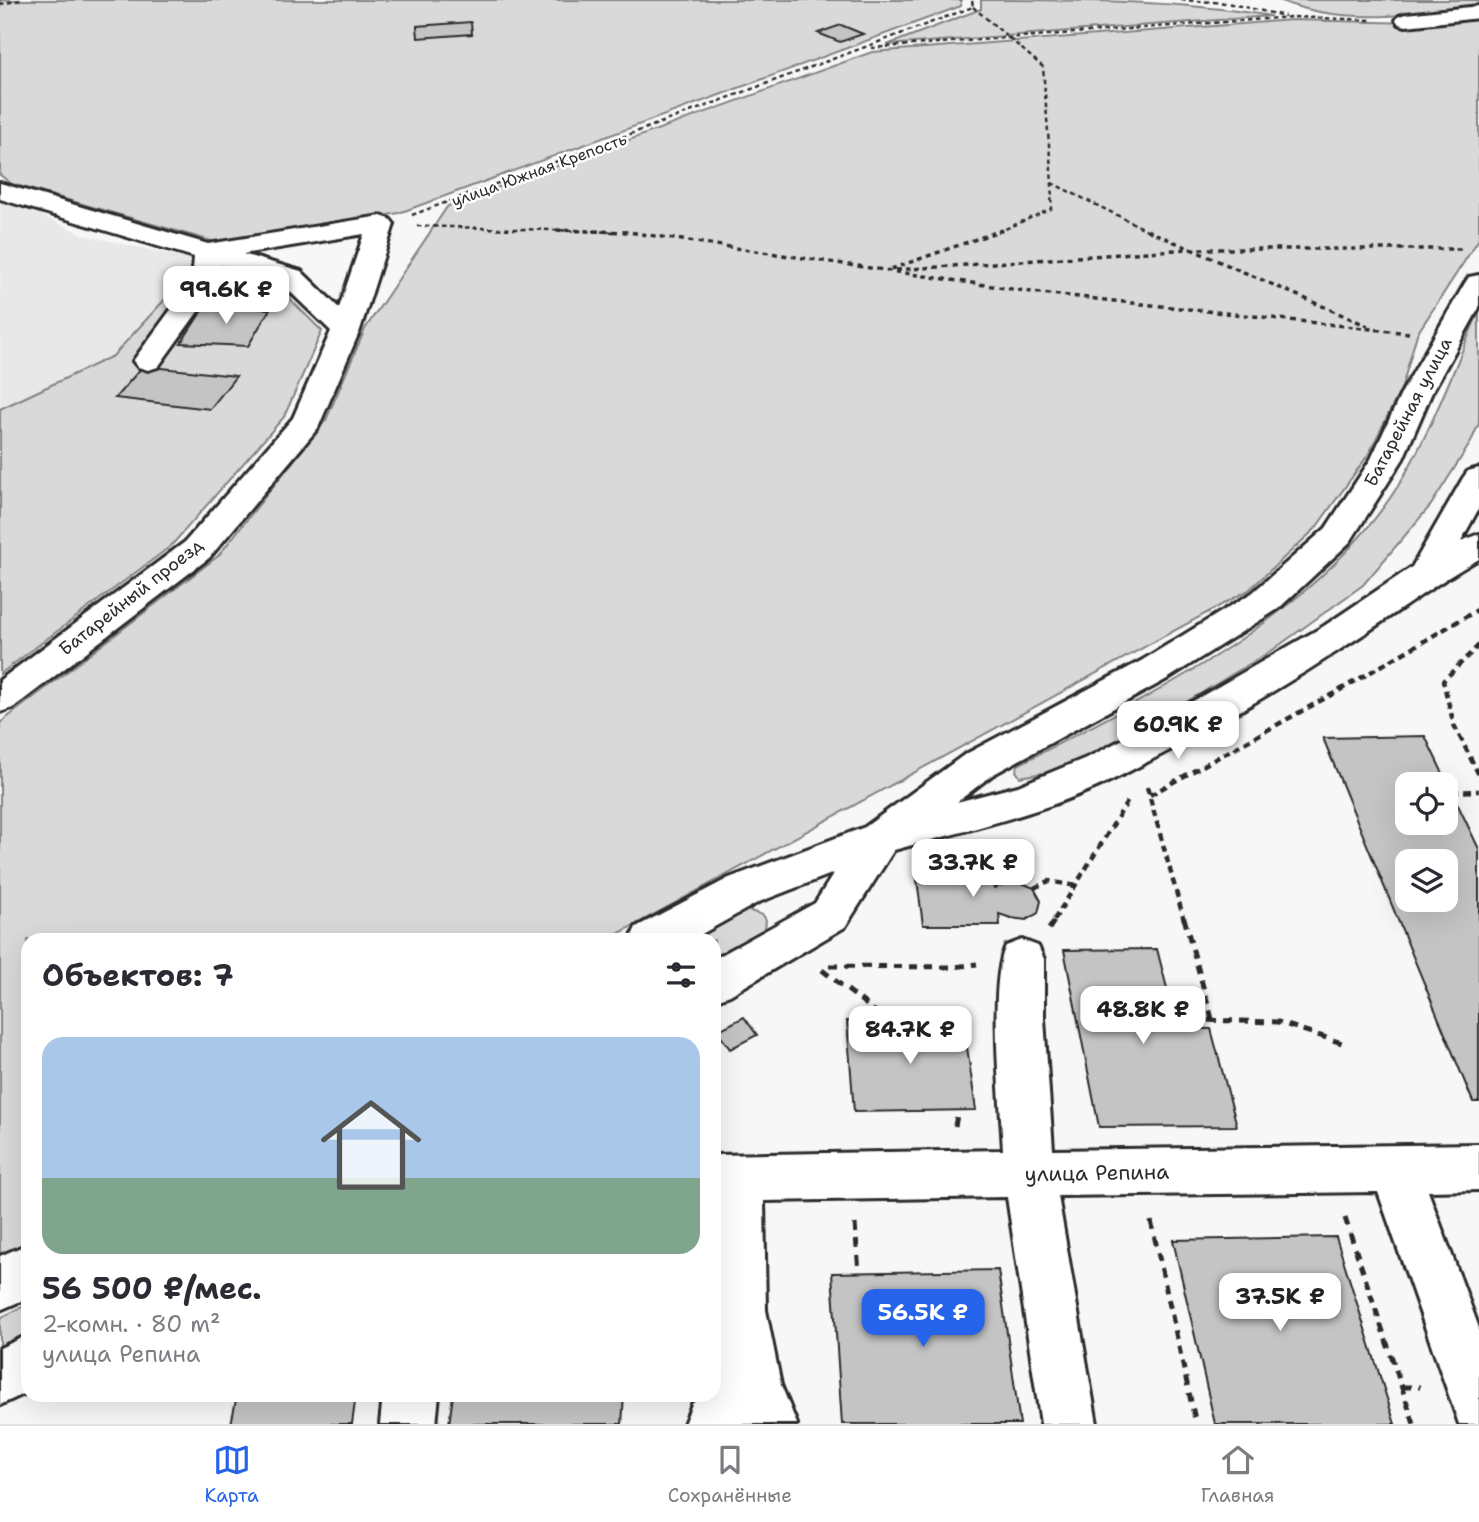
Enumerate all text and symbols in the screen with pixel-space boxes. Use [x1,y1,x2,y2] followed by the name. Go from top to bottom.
[448,128,630,212] street label: улица Южная Крепость
[161,266,291,326] pin: 99.6K ₽
[179,274,273,304] text: 99.6K ₽
[1359,333,1457,491] street label: Батарейная улица
[54,533,208,661] street label: Батарейный проезд
[1113,702,1243,761] pin: 60.9K ₽
[1133,709,1223,739] text: 60.9K ₽
[1395,772,1458,912] map controls
[1395,772,1458,835] button: locate
[908,839,1038,899] pin: 33.7K ₽
[928,847,1018,877] text: 33.7K ₽
[1395,849,1458,912] button: layers
[42,955,234,996] text: Объектов: 7
[662,956,700,994] icon: filters
[1078,986,1208,1046] pin: 48.8K ₽
[1096,994,1190,1024] text: 48.8K ₽
[845,1006,975,1066] pin: 84.7K ₽
[865,1014,955,1044] text: 84.7K ₽
[308,1082,434,1208] icon: home
[1024,1158,1170,1188] street label: улица Репина
[42,1268,262,1309] text: 56 500 ₽/мес.
[1215,1274,1345,1333] pin: 37.5K ₽
[1235,1281,1325,1311] text: 37.5K ₽
[858,1290,988,1349] pin: 56.5K ₽
[878,1297,968,1327] text: 56.5K ₽
[42,1309,221,1339] text: 2-комн. · 80 m²
[42,1339,200,1369] text: улица Репина
[204,1441,259,1508] tab: Карта
[668,1441,792,1508] tab: Сохранённые
[1201,1441,1275,1508] tab: Главная

